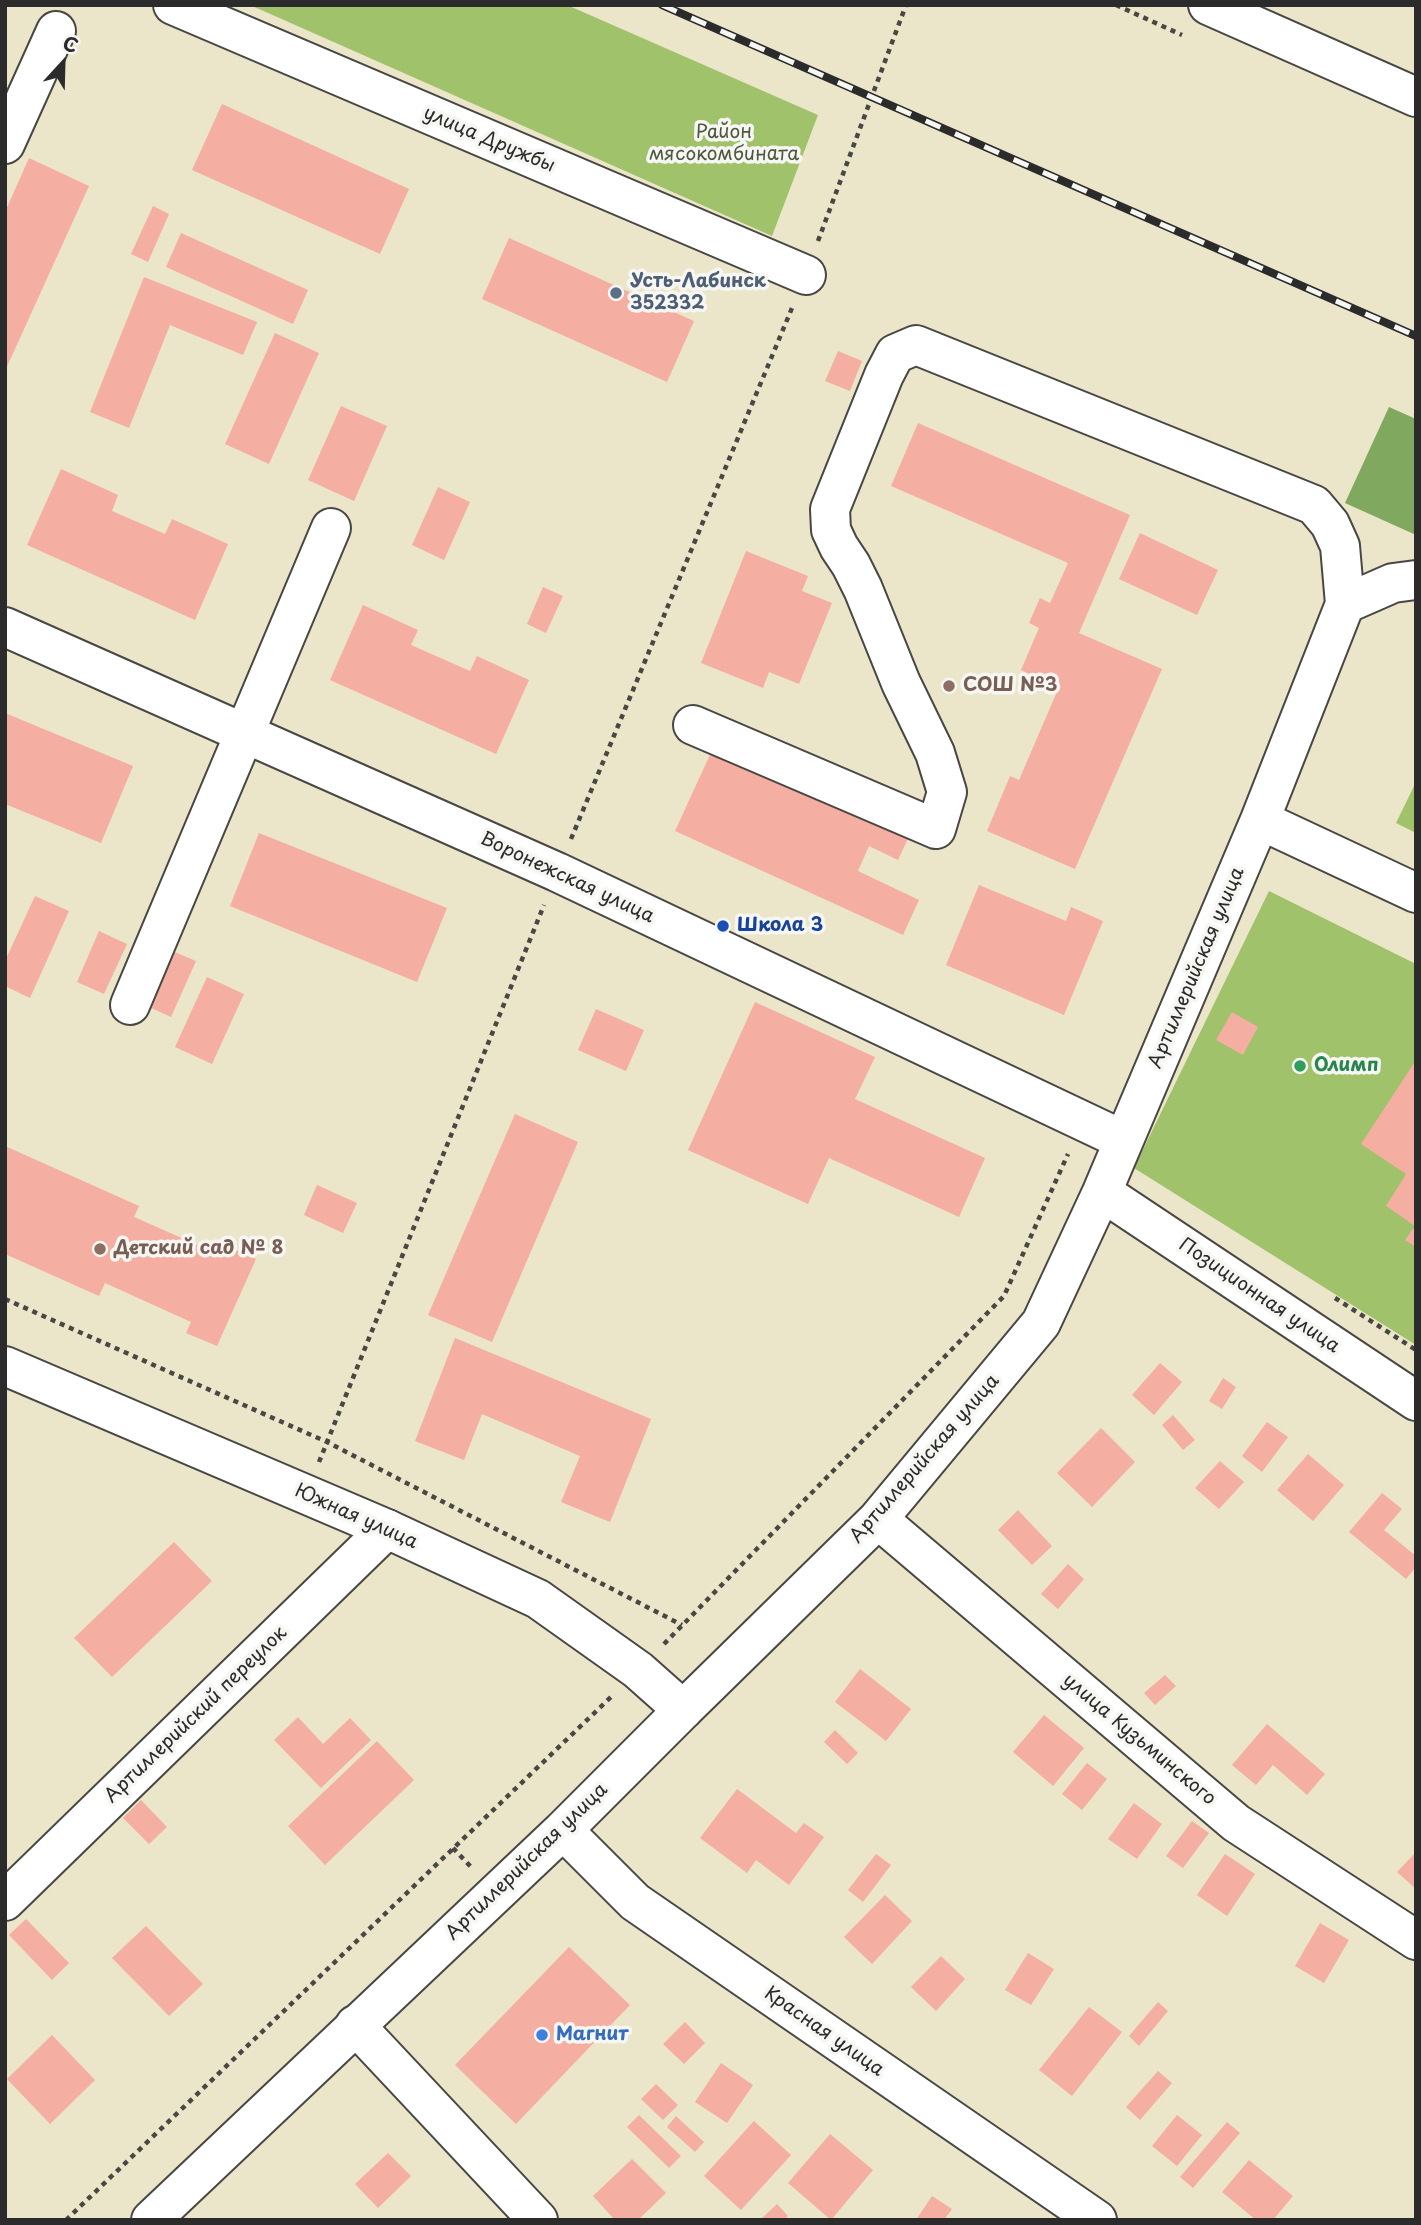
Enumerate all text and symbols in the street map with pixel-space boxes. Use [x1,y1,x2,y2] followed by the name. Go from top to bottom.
[28,28,98,98] north arrow
[59,28,83,59] text: С
[420,102,558,178] street label: улица Дружбы
[649,122,799,166] park label: Район мясокомбината
[630,271,766,315] place label: Усть-Лабинск 352332
[608,285,624,301] marker: Усть-Лабинск 352332
[963,675,1057,697] place label: СОШ №3
[941,678,957,694] marker: СОШ №3
[476,828,658,928] street label: Воронежская улица
[1144,864,1250,1072] street label: Артиллерийская улица
[737,915,823,937] place label: Школа 3
[715,918,731,934] marker: Школа 3
[1314,1055,1378,1077] place label: Олимп
[1292,1058,1308,1074] marker: Олимп
[1174,1234,1344,1358] street label: Позиционная улица
[114,1238,283,1260] place label: Детский сад № 8
[92,1241,108,1257] marker: Детский сад № 8
[846,1370,1004,1548] street label: Артиллерийская улица
[291,1480,421,1554] street label: Южная улица
[100,1622,292,1808] street label: Артиллерийский переулок
[1058,1669,1220,1811] street label: улица Кузьминского
[441,1779,613,1945] street label: Артиллерийская улица
[760,1982,888,2082] street label: Красная улица
[556,2024,628,2046] place label: Магнит
[534,2027,550,2043] marker: Магнит

